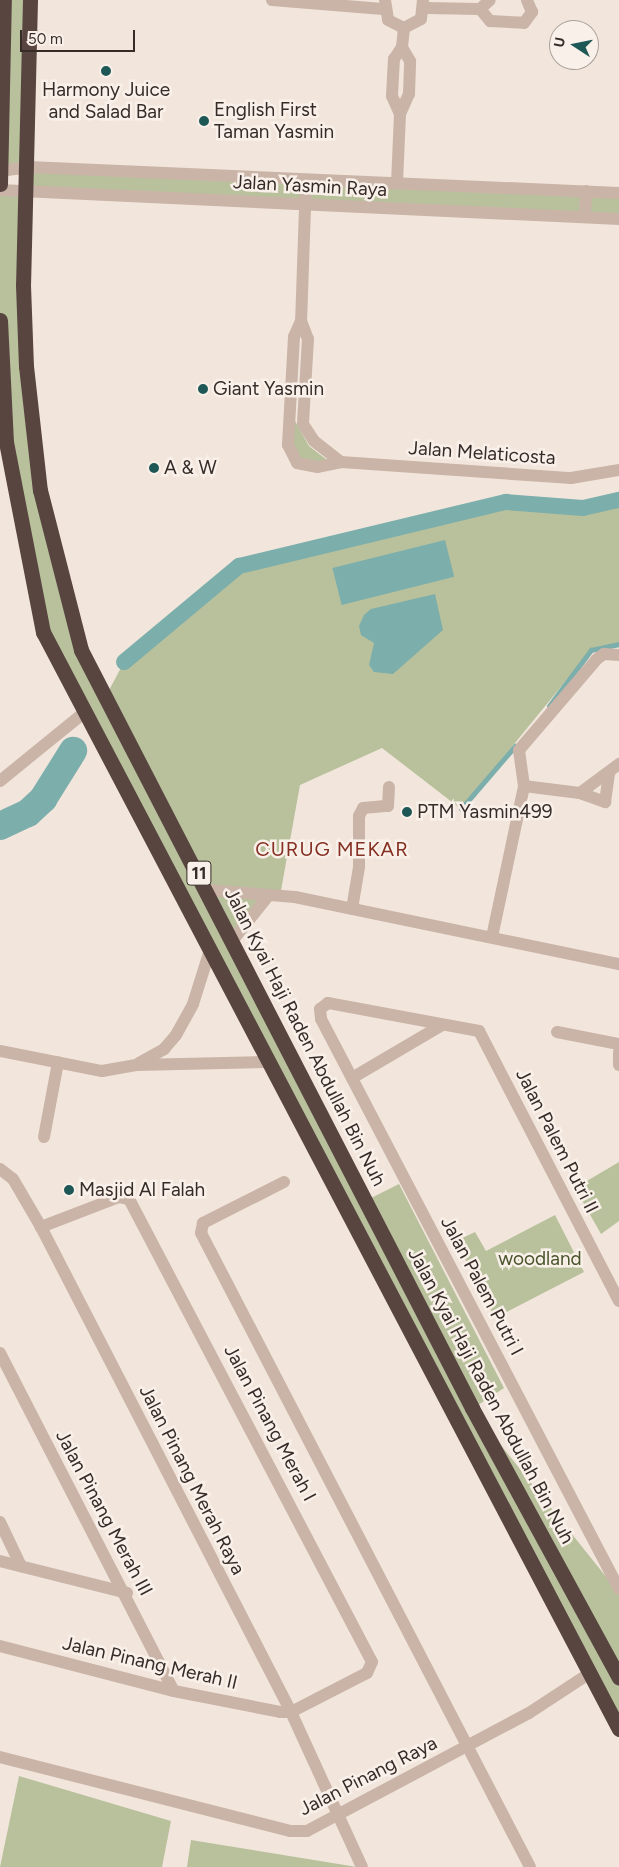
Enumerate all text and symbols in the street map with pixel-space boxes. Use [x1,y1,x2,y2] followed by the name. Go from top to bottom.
[22,20,138,52] scale bar
[549,20,599,70] north arrow
[28,30,63,48] text: 50 m
[550,36,569,49] text: U
[100,65,112,77] marker: Harmony Juice and Salad Bar
[42,79,170,123] place label: Harmony Juice and Salad Bar
[214,99,334,143] place label: English First Taman Yasmin
[198,115,210,127] marker: English First Taman Yasmin
[232,171,388,201] street label: Jalan Yasmin Raya
[213,378,324,400] place label: Giant Yasmin
[197,383,209,395] marker: Giant Yasmin
[408,436,556,470] street label: Jalan Melaticosta
[164,457,217,479] place label: A & W
[148,462,160,474] marker: A & W
[417,801,553,823] place label: PTM Yasmin499
[401,806,413,818] marker: PTM Yasmin499
[254,837,410,861] district label: CURUG MEKAR
[185,858,213,888] road number: 11
[220,884,390,1190] street label: Jalan Kyai Haji Raden Abdullah Bin Nuh
[511,1065,603,1217] street label: Jalan Palem Putri II
[79,1179,205,1201] place label: Masjid Al Falah
[63,1184,75,1196] marker: Masjid Al Falah
[436,1213,528,1359] street label: Jalan Palem Putri I
[403,1244,579,1548] street label: Jalan Kyai Haji Raden Abdullah Bin Nuh
[498,1248,582,1270] park label: woodland
[219,1341,321,1505] street label: Jalan Pinang Merah I
[134,1381,250,1579] street label: Jalan Pinang Merah Raya
[51,1426,157,1600] street label: Jalan Pinang Merah III
[60,1632,240,1694] street label: Jalan Pinang Merah II
[295,1731,441,1821] street label: Jalan Pinang Raya

